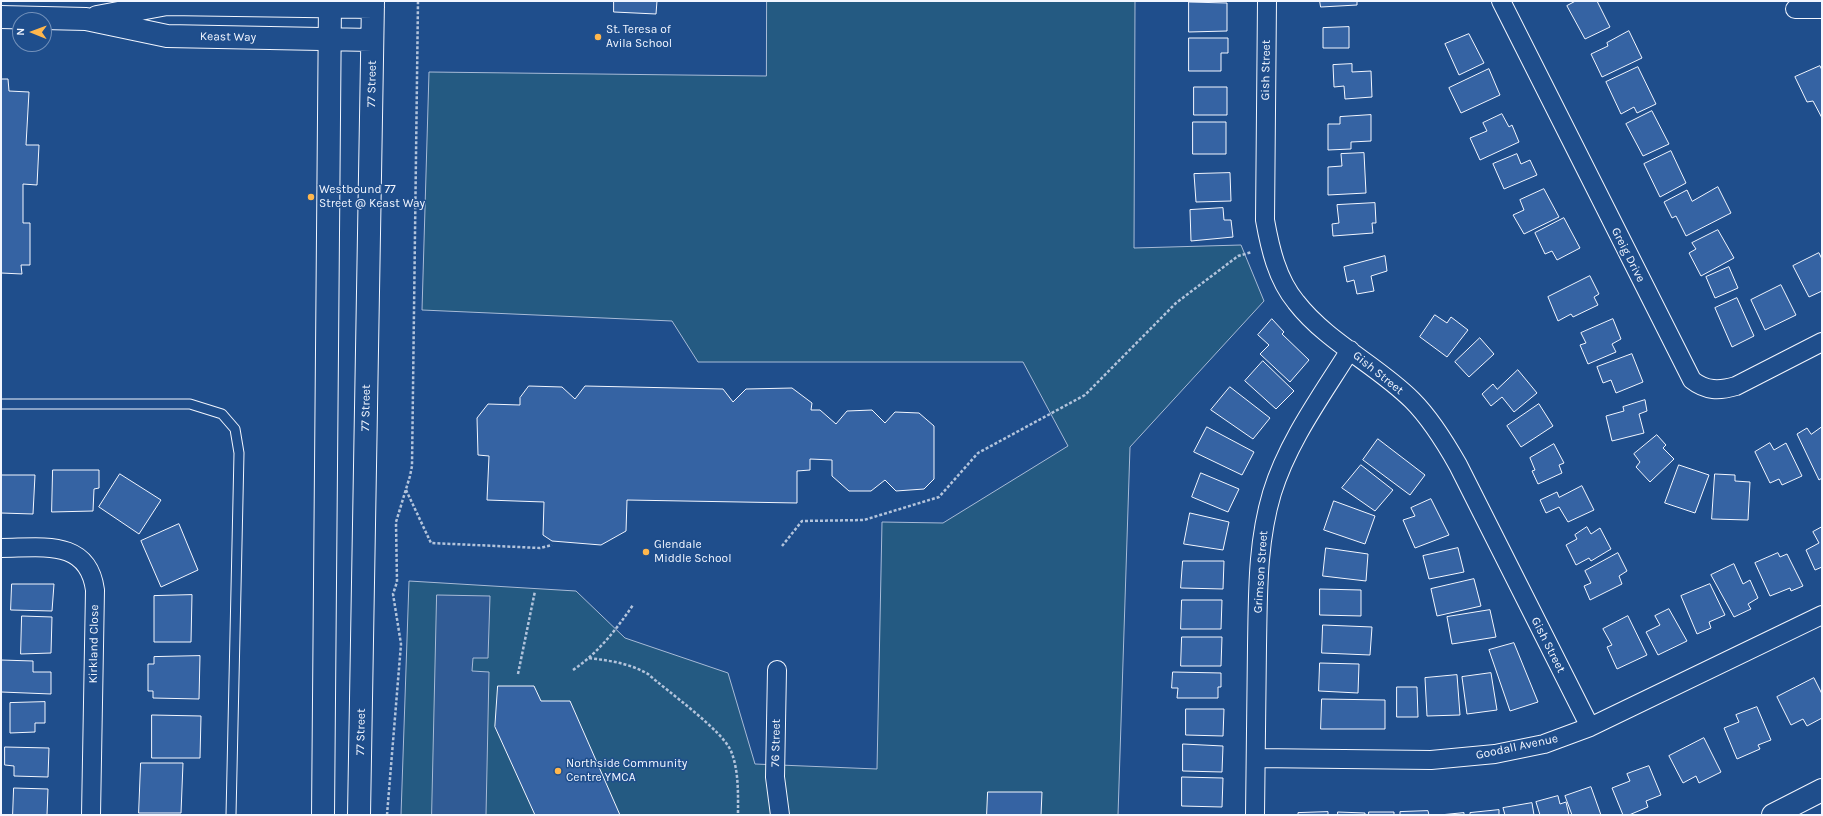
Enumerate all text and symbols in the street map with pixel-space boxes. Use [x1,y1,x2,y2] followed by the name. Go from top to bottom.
[12,12,52,52] north arrow
[606,23,672,51] place label: St. Teresa of Avila School
[14,28,27,36] text: N
[200,29,256,45] street label: Keast Way
[593,32,603,42] marker: St. Teresa of Avila School
[1258,40,1274,100] street label: Gish Street
[364,60,380,108] street label: 77 Street
[319,183,425,211] place label: Westbound 77 Street @ Keast Way
[306,192,316,202] marker: Westbound 77 Street @ Keast Way
[1608,225,1648,285] street label: Greig Drive
[1350,348,1406,398] street label: Gish Street
[358,384,374,432] street label: 77 Street
[1251,530,1271,614] street label: Grimson Street
[654,538,731,566] place label: Glendale Middle School
[641,547,651,557] marker: Glendale Middle School
[86,604,102,684] street label: Kirkland Close
[1528,615,1568,675] street label: Gish Street
[353,708,369,756] street label: 77 Street
[768,719,784,767] street label: 76 Street
[1475,731,1559,763] street label: Goodall Avenue
[566,757,687,785] place label: Northside Community Centre YMCA
[553,766,563,776] marker: Northside Community Centre YMCA

